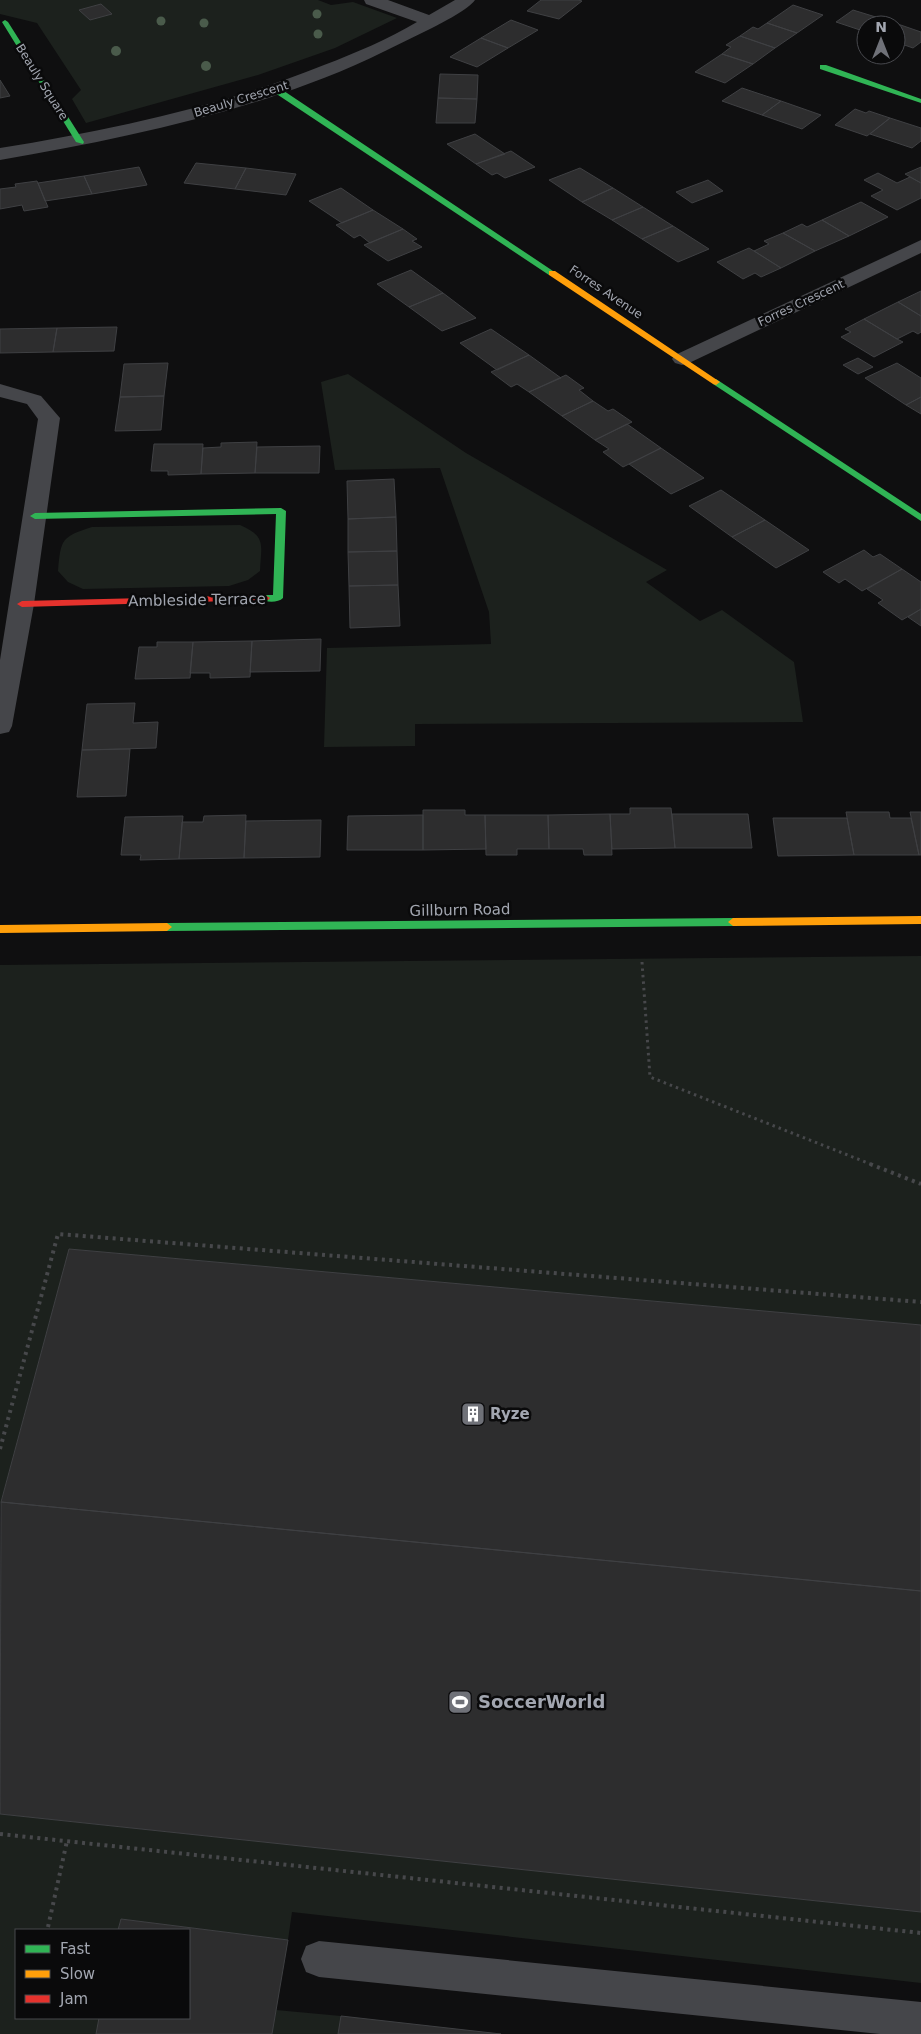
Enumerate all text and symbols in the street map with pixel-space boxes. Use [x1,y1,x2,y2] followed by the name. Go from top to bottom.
[856,15,906,65] north arrow
[875,19,887,35] text: N
[13,41,71,123] street label: Beauly Square
[192,78,290,120] street label: Beauly Crescent
[567,262,645,322] street label: Forres Avenue
[756,277,847,329] street label: Forres Crescent
[128,590,266,610] street label: Ambleside Terrace
[409,900,511,920] street label: Gillburn Road
[460,1401,486,1427] building icon: Ryze
[490,1405,530,1423] place label: Ryze
[447,1689,473,1715] sports icon: SoccerWorld
[478,1691,605,1712] place label: SoccerWorld
[15,1929,190,2019] legend
[60,1940,90,1958] text: Fast
[60,1965,95,1983] text: Slow
[59,1990,88,2008] text: Jam

